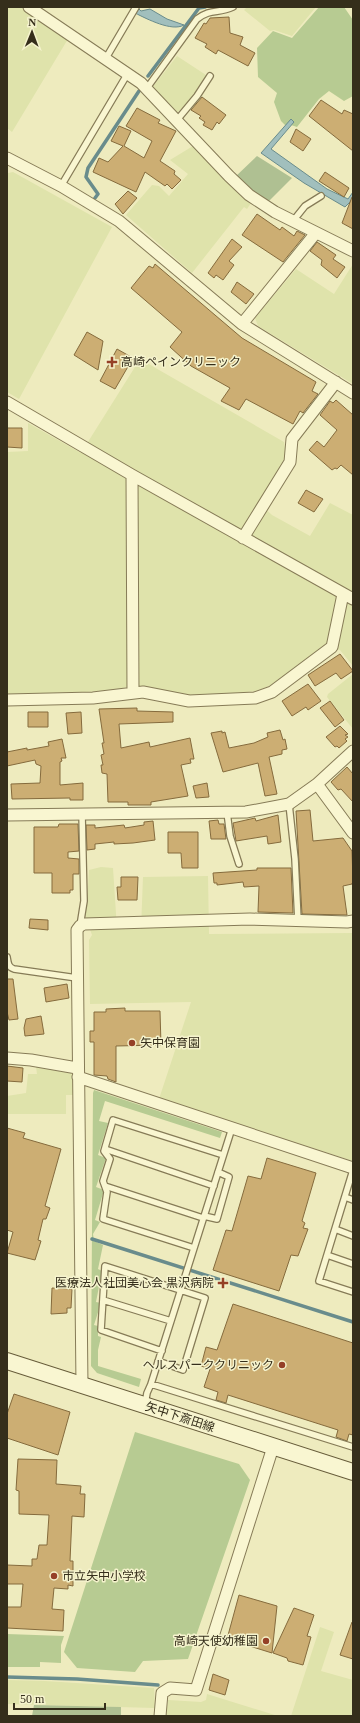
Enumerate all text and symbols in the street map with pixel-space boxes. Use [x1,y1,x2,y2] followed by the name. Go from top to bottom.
[12,12,52,52] north arrow
[28,16,36,28] text: N
[121,355,241,369] place label: 高崎ペインクリニック
[106,356,118,368] marker: 高崎ペインクリニック
[140,1036,200,1050] place label: 矢中保育園
[127,1038,137,1048] marker: 矢中保育園
[55,1276,214,1290] place label: 医療法人社団美心会 黒沢病院
[217,1277,229,1289] marker: 医療法人社団美心会 黒沢病院
[142,1358,274,1372] place label: ヘルスパーククリニック
[277,1360,287,1370] marker: ヘルスパーククリニック
[144,1399,216,1435] street label: 矢中下斎田線
[62,1569,146,1583] place label: 市立矢中小学校
[49,1571,59,1581] marker: 市立矢中小学校
[174,1634,258,1648] place label: 高崎天使幼稚園
[261,1636,271,1646] marker: 高崎天使幼稚園
[14,1685,105,1711] scale bar
[20,1692,45,1706] text: 50 m

